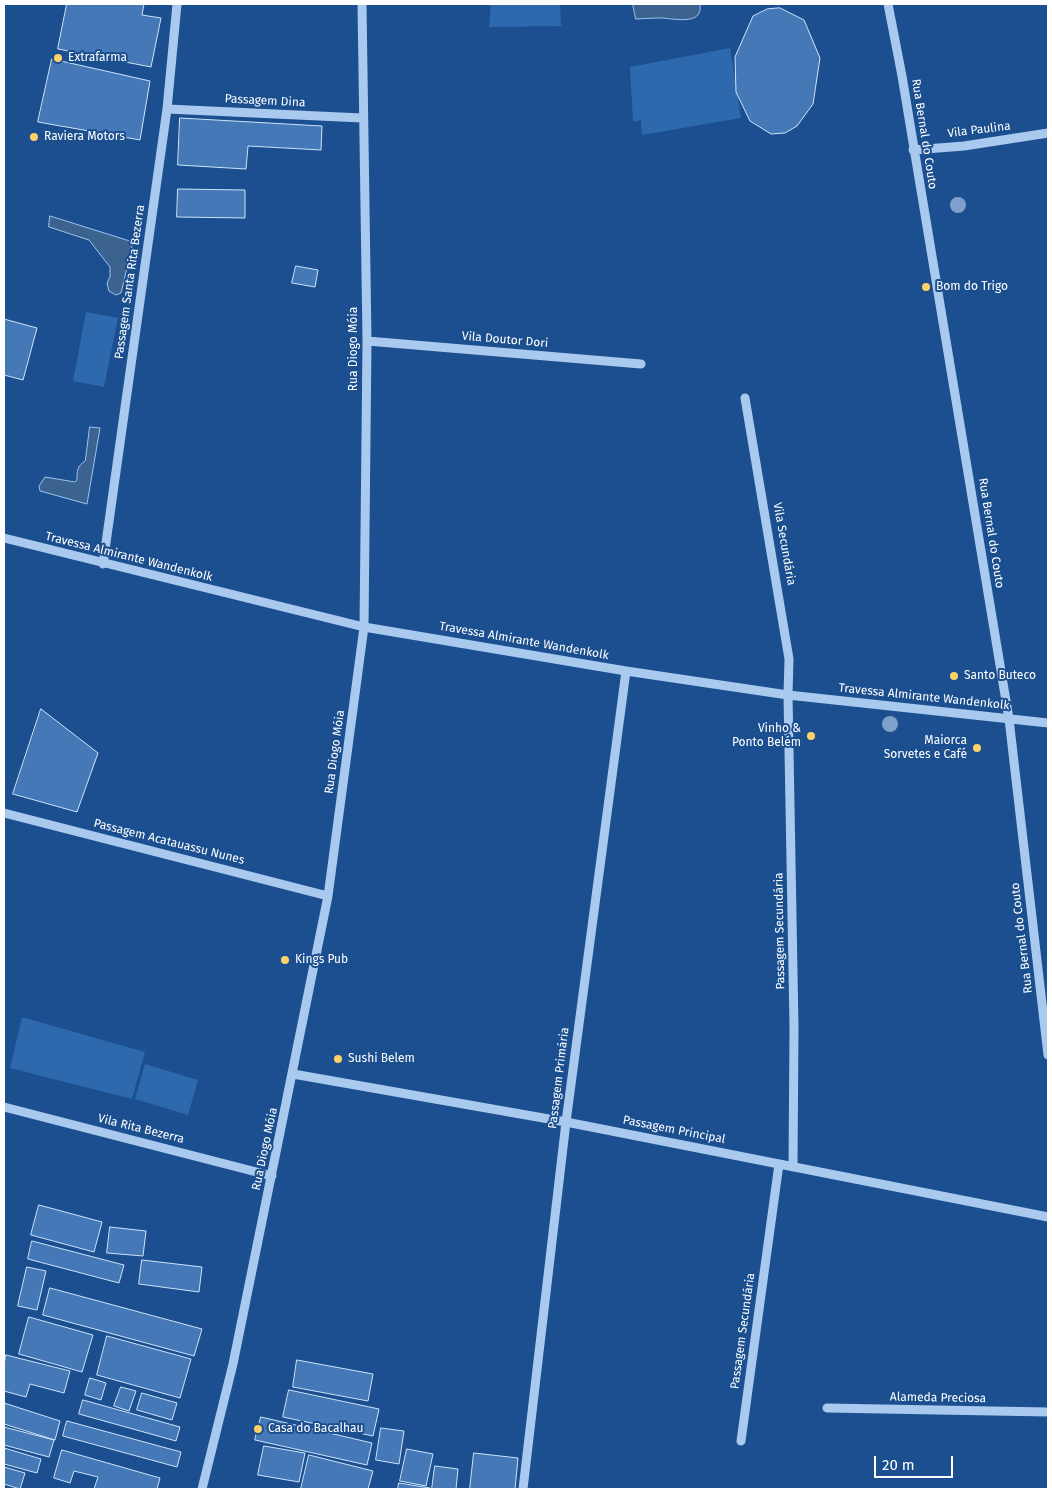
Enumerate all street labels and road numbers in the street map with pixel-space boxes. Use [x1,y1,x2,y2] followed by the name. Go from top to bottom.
[908,78,940,190] street label: Rua Bernal do Couto
[224,92,306,110] street label: Passagem Dina
[947,119,1011,141] street label: Vila Paulina
[112,204,148,360] street label: Passagem Santa Rita Bezerra
[347,307,361,391] street label: Rua Diogo Móia
[461,329,549,351] street label: Vila Doutor Dori
[975,477,1007,589] street label: Rua Bernal do Couto
[770,501,798,587] street label: Vila Secundária
[44,529,214,585] street label: Travessa Almirante Wandenkolk
[438,619,610,663] street label: Travessa Almirante Wandenkolk
[838,681,1010,713] street label: Travessa Almirante Wandenkolk
[322,709,348,795] street label: Rua Diogo Móia
[92,816,246,868] street label: Passagem Acatauassu Nunes
[772,872,788,990] street label: Passagem Secundária
[1008,882,1036,994] street label: Rua Bernal do Couto
[546,1026,572,1130] street label: Passagem Primária
[249,1106,281,1192] street label: Rua Diogo Móia
[96,1111,186,1147] street label: Vila Rita Bezerra
[622,1113,726,1147] street label: Passagem Principal
[728,1272,758,1390] street label: Passagem Secundária
[890,1390,986,1406] street label: Alameda Preciosa

